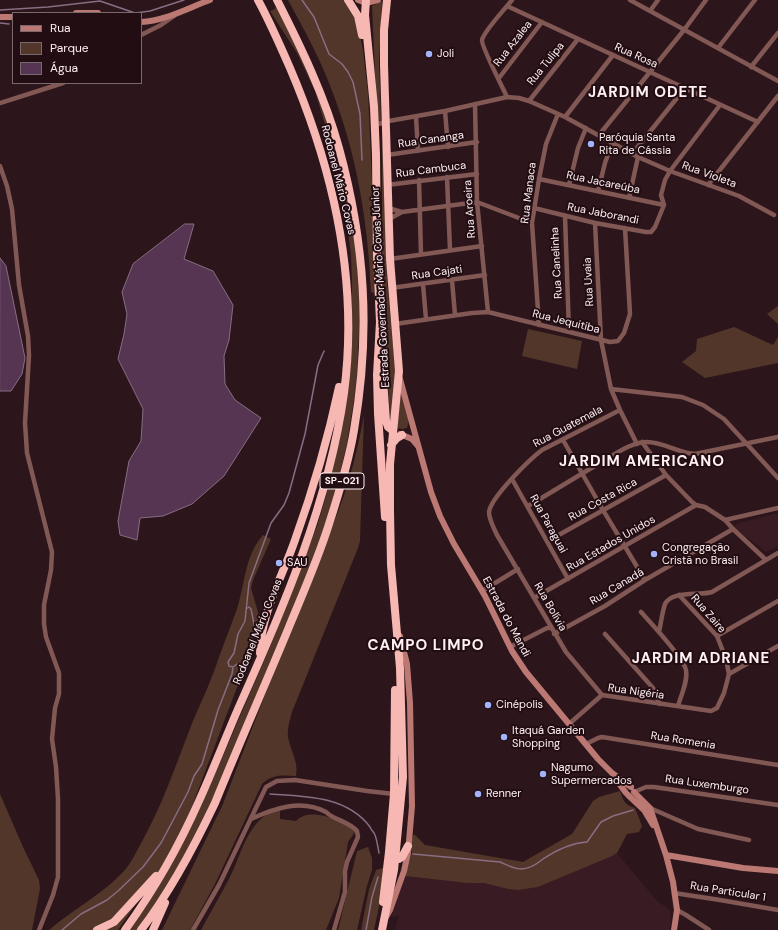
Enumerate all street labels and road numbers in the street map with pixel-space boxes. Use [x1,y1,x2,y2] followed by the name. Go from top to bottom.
[491,18,535,70] street label: Rua Azalea
[525,40,567,88] street label: Rua Tulipa
[612,41,660,71] street label: Rua Rosa
[318,124,358,236] street label: Rodoanel Mário Covas
[397,129,465,151] street label: Rua Cananga
[395,159,467,181] street label: Rua Cambuca
[680,159,738,191] street label: Rua Violeta
[519,162,539,224] street label: Rua Manaca
[565,169,641,197] street label: Rua Jacareúba
[461,179,479,239] street label: Rua Aroeira
[369,186,393,388] street label: Estrada Governador Mário Covas Júnior
[566,201,640,227] street label: Rua Jaborandi
[549,227,565,299] street label: Rua Canelinha
[581,257,597,307] street label: Rua Uvaia
[411,263,463,283] street label: Rua Cajati
[531,307,601,337] street label: Rua Jequitiba
[531,403,605,451] street label: Rua Guatemala
[320,473,364,489] road number: SP-021
[567,476,639,524] street label: Rua Costa Rica
[526,492,570,556] street label: Rua Paraguai
[564,513,658,575] street label: Rua Estados Unidos
[588,566,646,608] street label: Rua Canadá
[479,575,533,659] street label: Estrada do Mandi
[231,577,285,687] street label: Rodoanel Mário Covas
[531,580,569,634] street label: Rua Bolívia
[688,592,728,636] street label: Rua Zaire
[607,682,665,702] street label: Rua Nigéria
[650,729,716,753] street label: Rua Romenia
[664,773,750,797] street label: Rua Luxemburgo
[689,880,767,904] street label: Rua Particular 1

